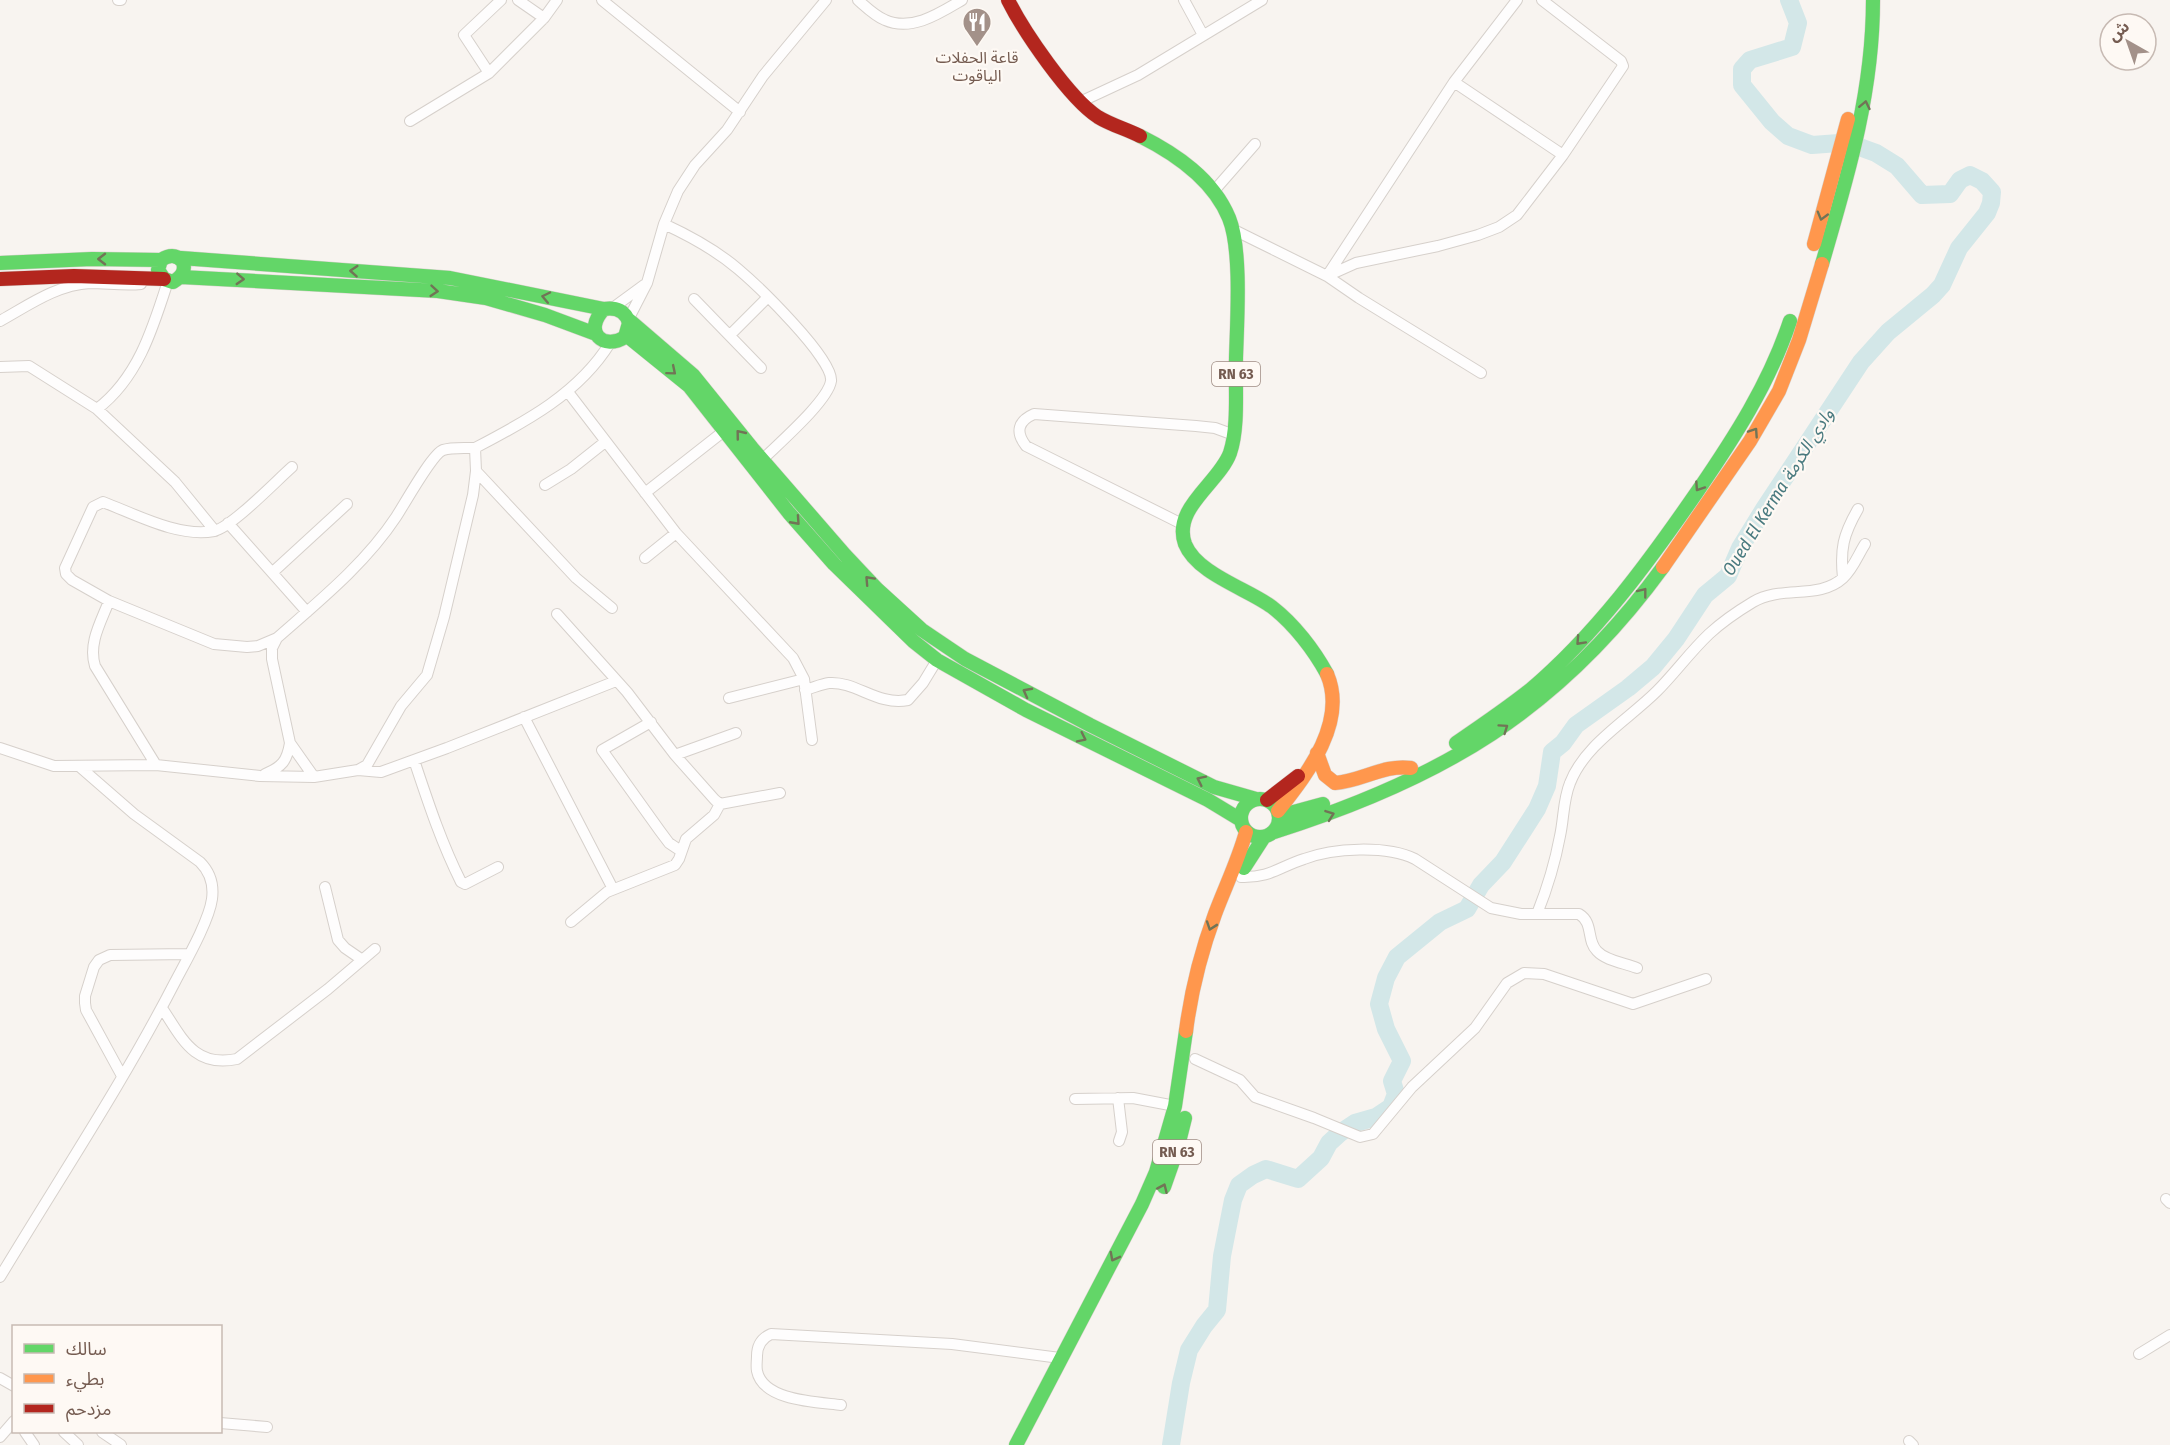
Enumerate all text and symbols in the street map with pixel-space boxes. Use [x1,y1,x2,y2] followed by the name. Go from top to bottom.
[961,6,993,48] restaurant icon: قاعة الحفلات الياقوت
[2098,12,2158,72] north arrow
[2104,17,2133,45] text: ش
[936,48,1018,85] place label: قاعة الحفلات الياقوت
[1857,100,1870,110] one-way arrow
[1817,210,1829,221] one-way arrow
[98,253,107,266] one-way arrow
[349,265,358,278] one-way arrow
[235,273,244,286] one-way arrow
[430,285,439,298] one-way arrow
[542,291,552,304] one-way arrow
[1212,362,1260,386] road number: RN 63
[665,364,676,375] one-way arrow
[1718,404,1841,581] water label: Oued El Kerma وادي الكرمة
[1747,428,1758,439] one-way arrow
[737,429,748,440] one-way arrow
[1696,481,1707,492] one-way arrow
[789,514,800,525] one-way arrow
[865,577,876,587] one-way arrow
[1636,588,1647,599] one-way arrow
[1577,634,1588,645] one-way arrow
[1023,688,1033,699] one-way arrow
[1497,724,1508,735] one-way arrow
[1076,730,1087,742] one-way arrow
[1197,776,1207,787] one-way arrow
[1324,809,1335,822] one-way arrow
[1206,920,1219,931] one-way arrow
[1153,1140,1201,1164] road number: RN 63
[1155,1184,1167,1195] one-way arrow
[1110,1251,1121,1261] one-way arrow
[12,1325,222,1433] legend
[66,1338,107,1360] text: سالك
[66,1368,104,1392] text: بطيء
[66,1398,111,1422] text: مزدحم

